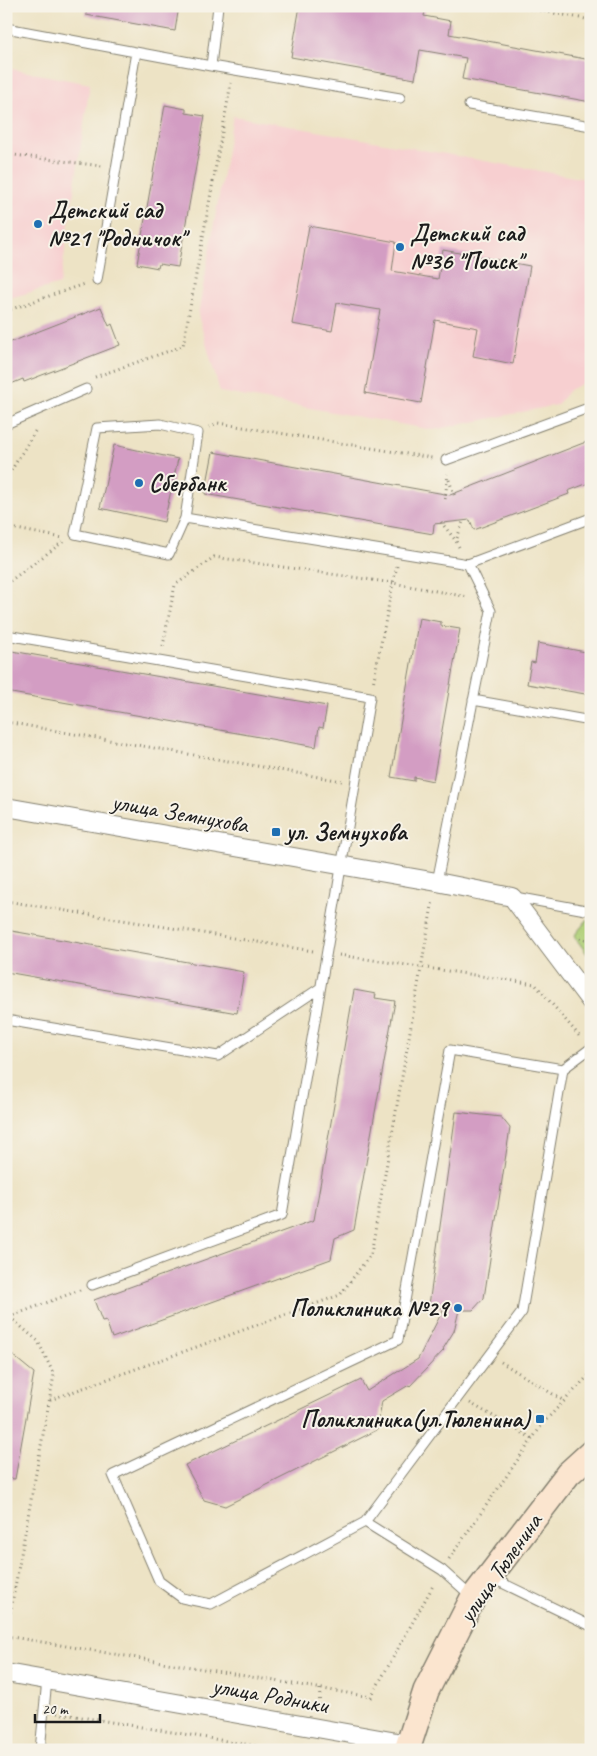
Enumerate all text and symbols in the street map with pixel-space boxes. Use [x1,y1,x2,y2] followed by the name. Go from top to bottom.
[48,195,190,253] place label: Детский сад №21 "Родничок"
[32,218,44,230] marker: Детский сад №21 "Родничок"
[410,218,527,276] place label: Детский сад №36 "Поиск"
[394,241,406,253] marker: Детский сад №36 "Поиск"
[149,468,228,498] place label: Сбербанк
[133,477,145,489] marker: Сбербанк
[108,786,252,840] street label: улица Земнухова
[284,817,409,847] place label: ул. Земнухова
[270,826,282,838] marker: ул. Земнухова
[290,1293,450,1323] place label: Поликлиника №29
[452,1302,464,1314] marker: Поликлиника №29
[301,1404,532,1434] place label: Поликлиника(ул.Тюленина)
[534,1413,546,1425] marker: Поликлиника(ул.Тюленина)
[450,1506,549,1630] street label: улица Тюленина
[208,1670,332,1720] street label: улица Родники
[35,1691,100,1723] scale bar
[42,1700,69,1719] text: 20 m

